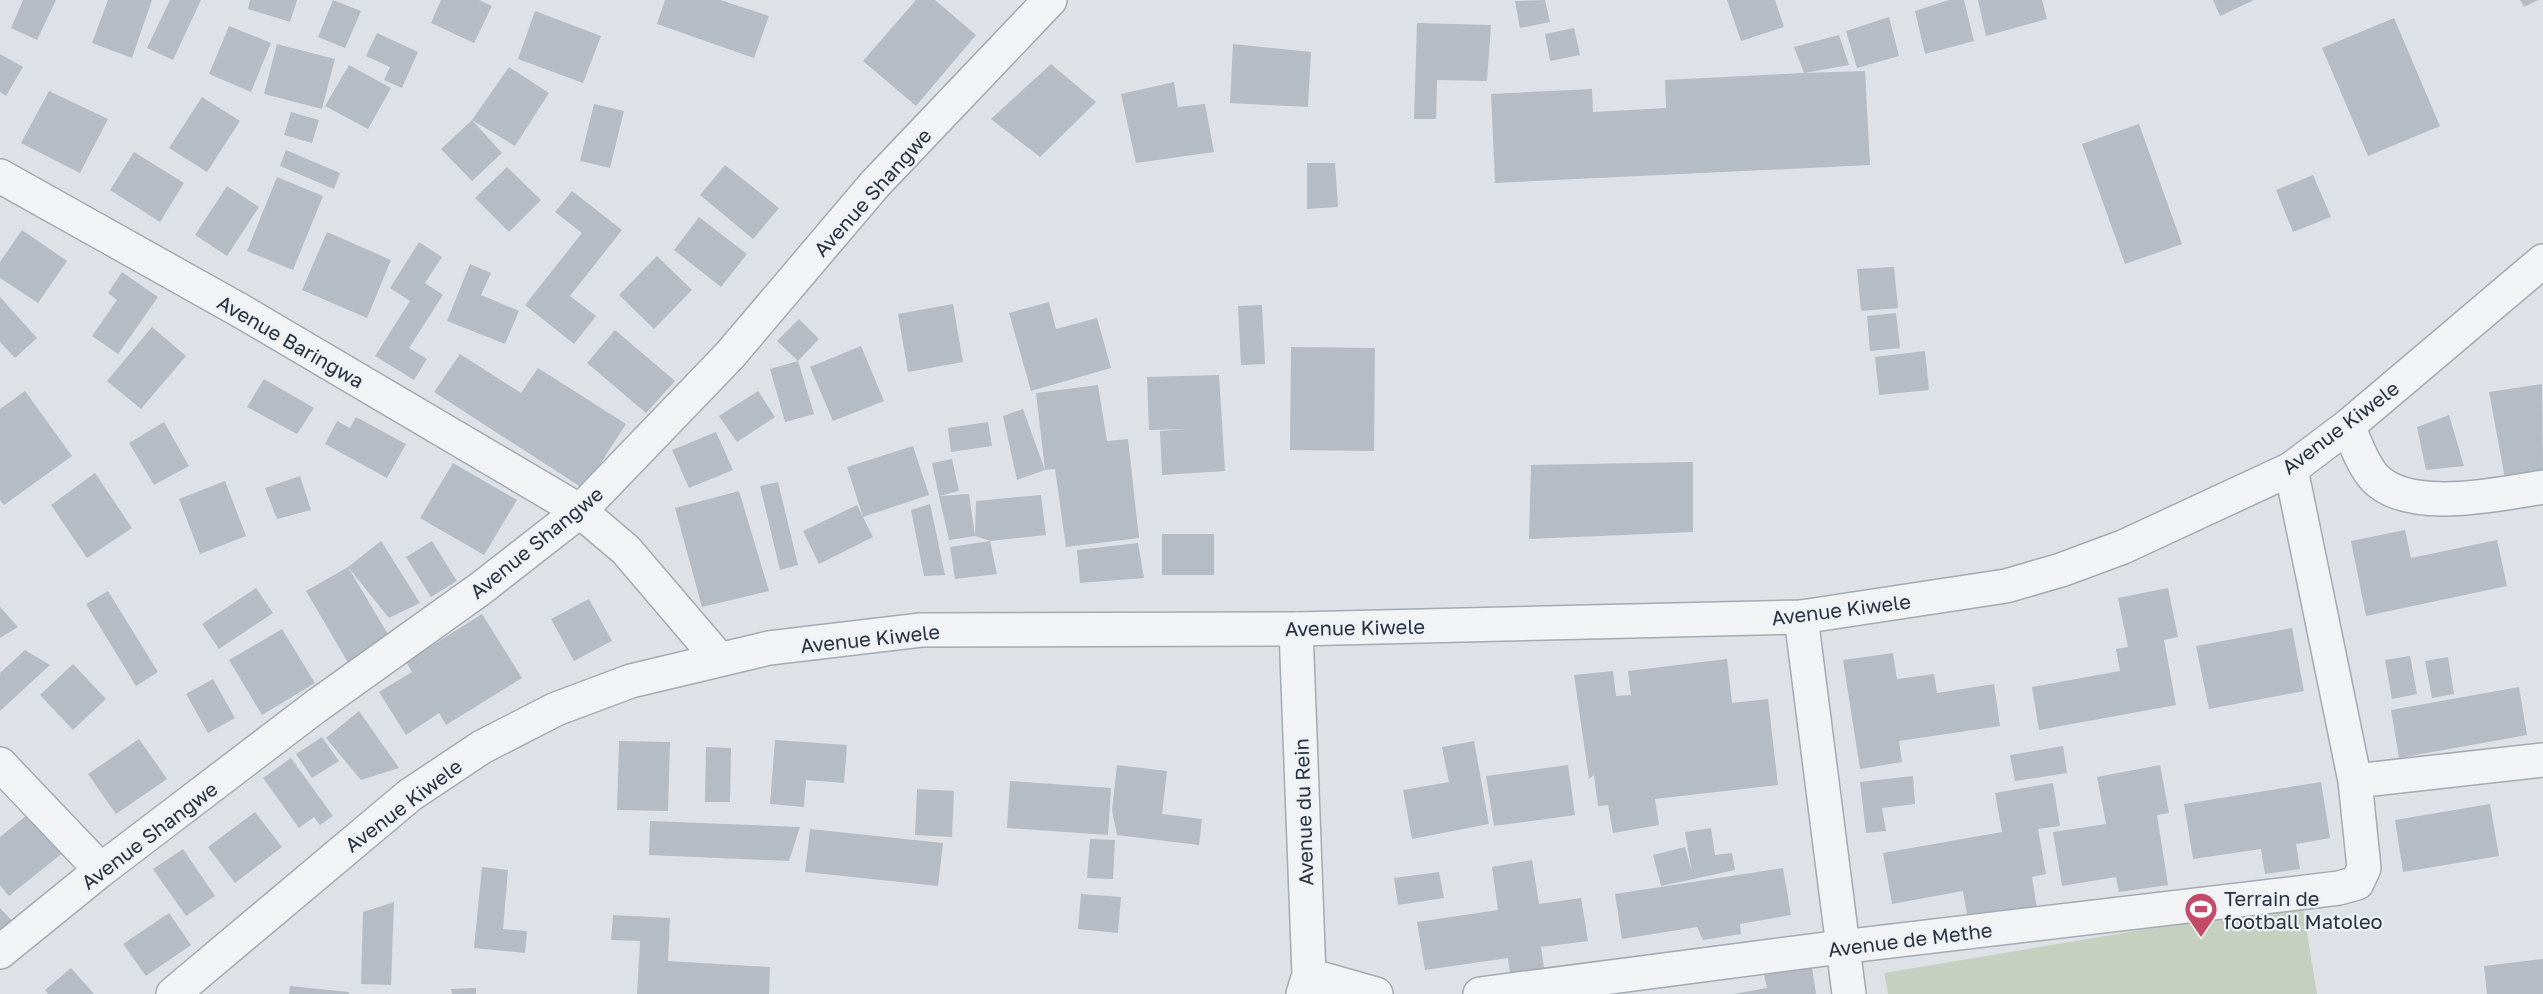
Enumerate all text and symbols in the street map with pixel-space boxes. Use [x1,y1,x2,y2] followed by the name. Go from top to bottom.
[808,123,936,261] street label: Avenue Shangwe
[213,289,369,393] street label: Avenue Baringwa
[2277,375,2403,479] street label: Avenue Kiwele
[465,481,607,603] street label: Avenue Shangwe
[1770,589,1912,629] street label: Avenue Kiwele
[1285,614,1425,640] street label: Avenue Kiwele
[799,619,941,657] street label: Avenue Kiwele
[1288,738,1318,886] street label: Avenue du Rein
[340,753,466,857] street label: Avenue Kiwele
[76,776,222,894] street label: Avenue Shangwe
[2224,886,2383,933] place label: Terrain de football Matoleo
[2183,891,2219,938] sports icon: Terrain de football Matoleo
[1827,917,1993,961] street label: Avenue de Methe

